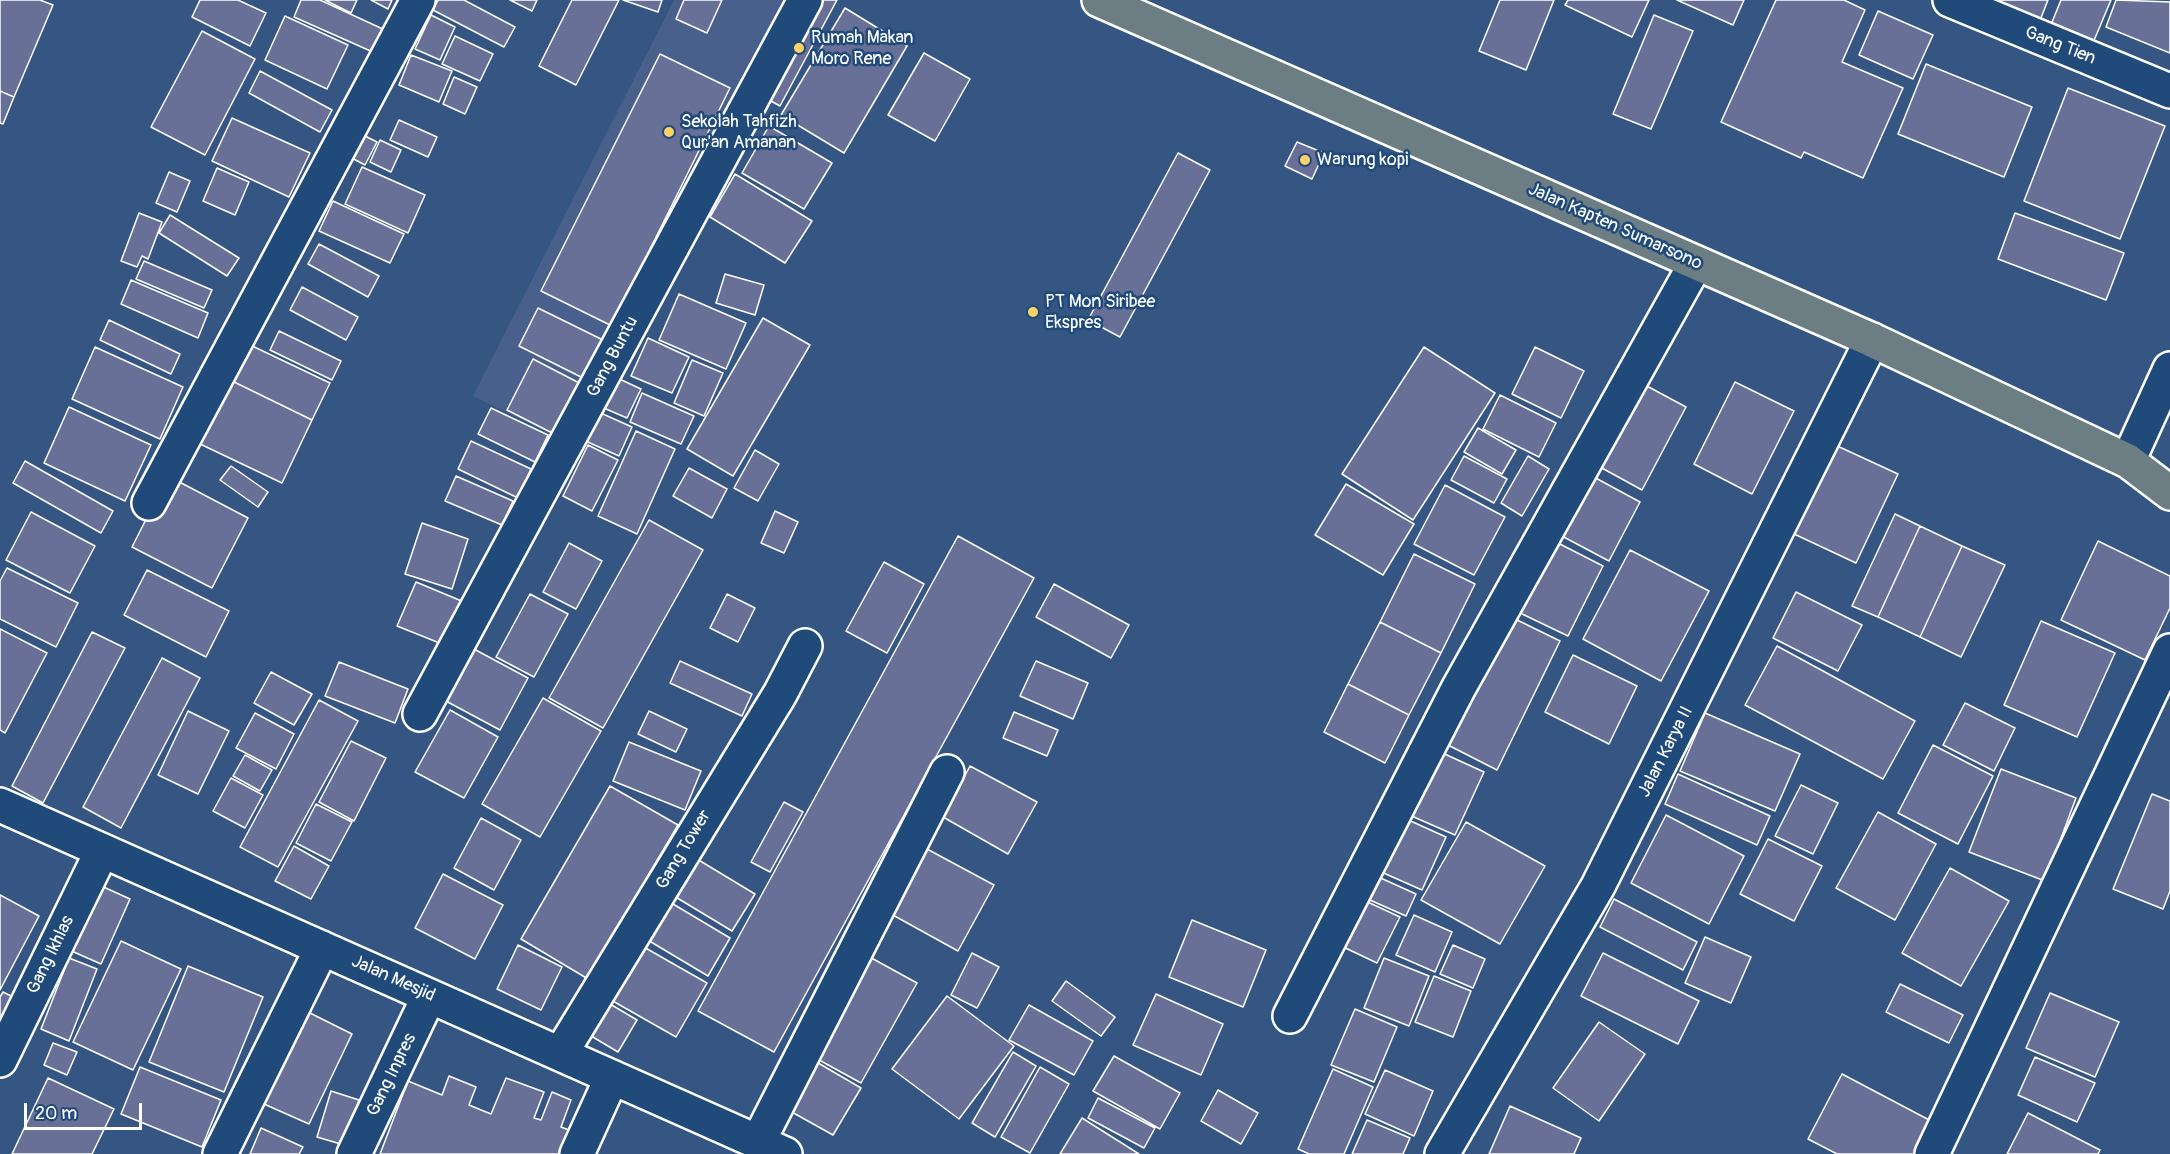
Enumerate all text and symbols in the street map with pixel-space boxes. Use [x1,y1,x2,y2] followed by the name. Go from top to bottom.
[2021,22,2099,70] street label: Gang Tien
[811,27,913,70] place label: Rumah Makan Moro Rene
[792,41,806,55] marker: Rumah Makan Moro Rene
[681,111,797,154] place label: Sekolah Tahfizh Qur'an Amanan
[662,125,676,139] marker: Sekolah Tahfizh Qur'an Amanan
[1317,149,1408,171] place label: Warung kopi
[1298,153,1312,167] marker: Warung kopi
[1525,179,1705,275] street label: Jalan Kapten Sumarsono
[1045,291,1155,334] place label: PT Mon Siribee Ekspres
[1026,305,1040,319] marker: PT Mon Siribee Ekspres
[583,313,643,401] street label: Gang Buntu
[1634,703,1698,801] street label: Jalan Karya II
[652,806,716,894] street label: Gang Tower
[23,912,79,998] street label: Gang Ikhlas
[348,951,438,1007] street label: Jalan Mesjid
[363,1030,421,1120] street label: Gang Inpres
[27,1091,146,1129] scale bar
[35,1102,77,1125] text: 20 m

